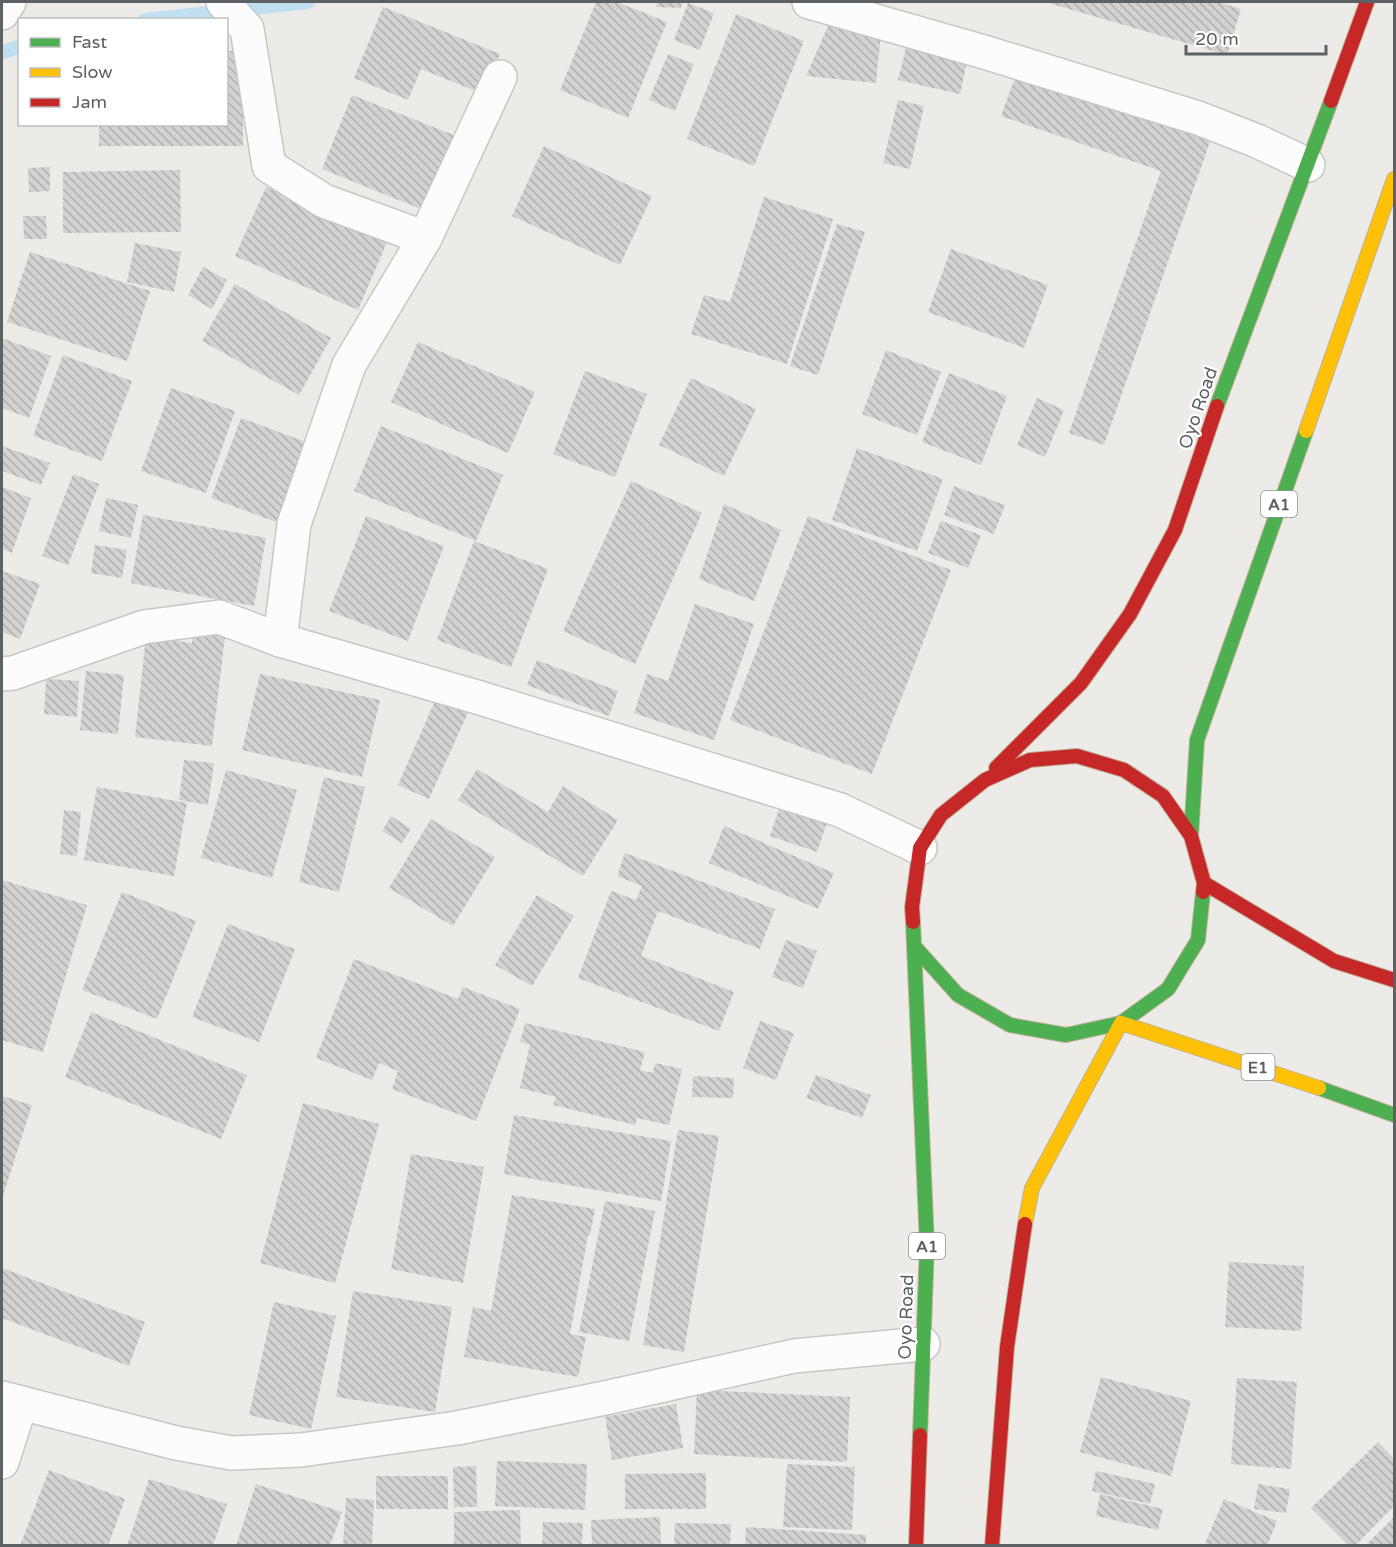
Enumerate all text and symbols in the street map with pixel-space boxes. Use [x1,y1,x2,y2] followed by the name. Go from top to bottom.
[18,18,228,126] legend
[1186,18,1326,56] scale bar
[1195,28,1239,50] text: 20 m
[72,31,107,53] text: Fast
[72,61,113,83] text: Slow
[72,91,107,113] text: Jam
[1174,364,1222,452] street label: Oyo Road
[1261,491,1297,517] road number: A1
[1242,1054,1274,1080] road number: E1
[909,1233,945,1259] road number: A1
[894,1274,918,1360] street label: Oyo Road

